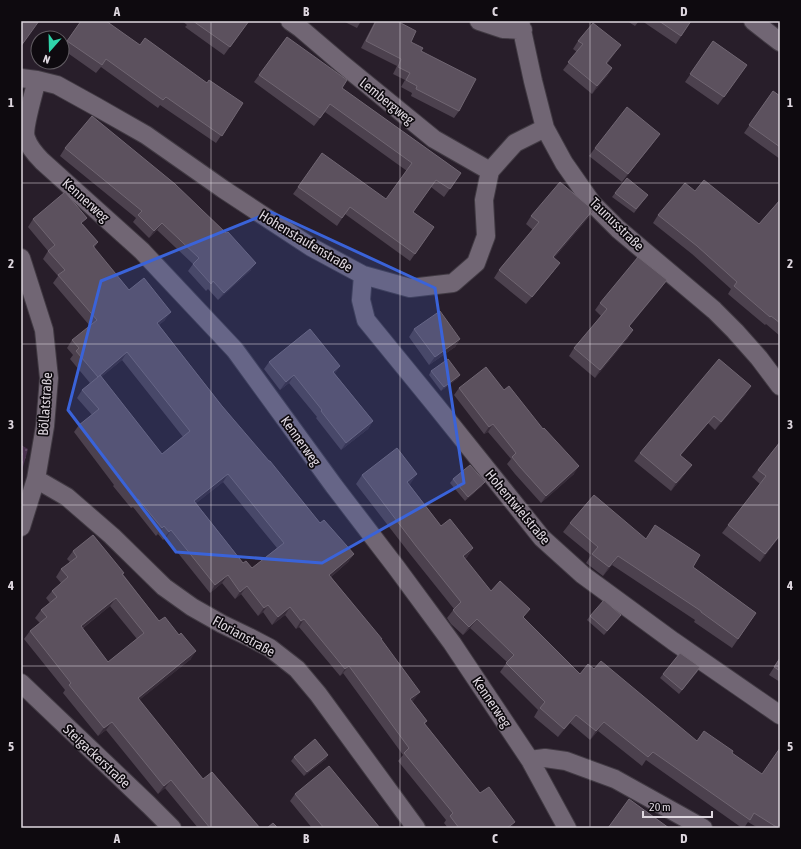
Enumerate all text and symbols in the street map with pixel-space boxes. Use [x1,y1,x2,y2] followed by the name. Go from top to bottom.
[113,4,121,19] text: A
[303,4,310,19] text: B
[492,4,498,19] text: C
[680,4,688,19] text: D
[30,30,70,70] north arrow
[41,53,52,66] text: N
[357,74,417,128] street label: Lembergweg
[8,95,14,110] text: 1
[787,95,793,110] text: 1
[59,175,113,225] street label: Kennerweg
[587,194,647,254] street label: Taunusstraße
[256,207,356,275] street label: Hohenstaufenstraße
[8,256,14,271] text: 2
[787,256,793,271] text: 2
[35,372,55,436] street label: Böllatstraße
[278,413,324,469] street label: Kennerweg
[8,417,14,432] text: 3
[787,417,793,432] text: 3
[482,466,554,548] street label: Hohentwielstraße
[7,578,14,593] text: 4
[786,578,793,593] text: 4
[210,612,278,660] street label: Florianstraße
[469,674,515,730] street label: Kennerweg
[60,721,134,791] street label: Steigackerstraße
[8,739,14,754] text: 5
[787,739,793,754] text: 5
[643,793,712,819] scale bar
[649,800,671,814] text: 20 m
[113,831,121,846] text: A
[303,831,310,846] text: B
[492,831,498,846] text: C
[680,831,688,846] text: D

